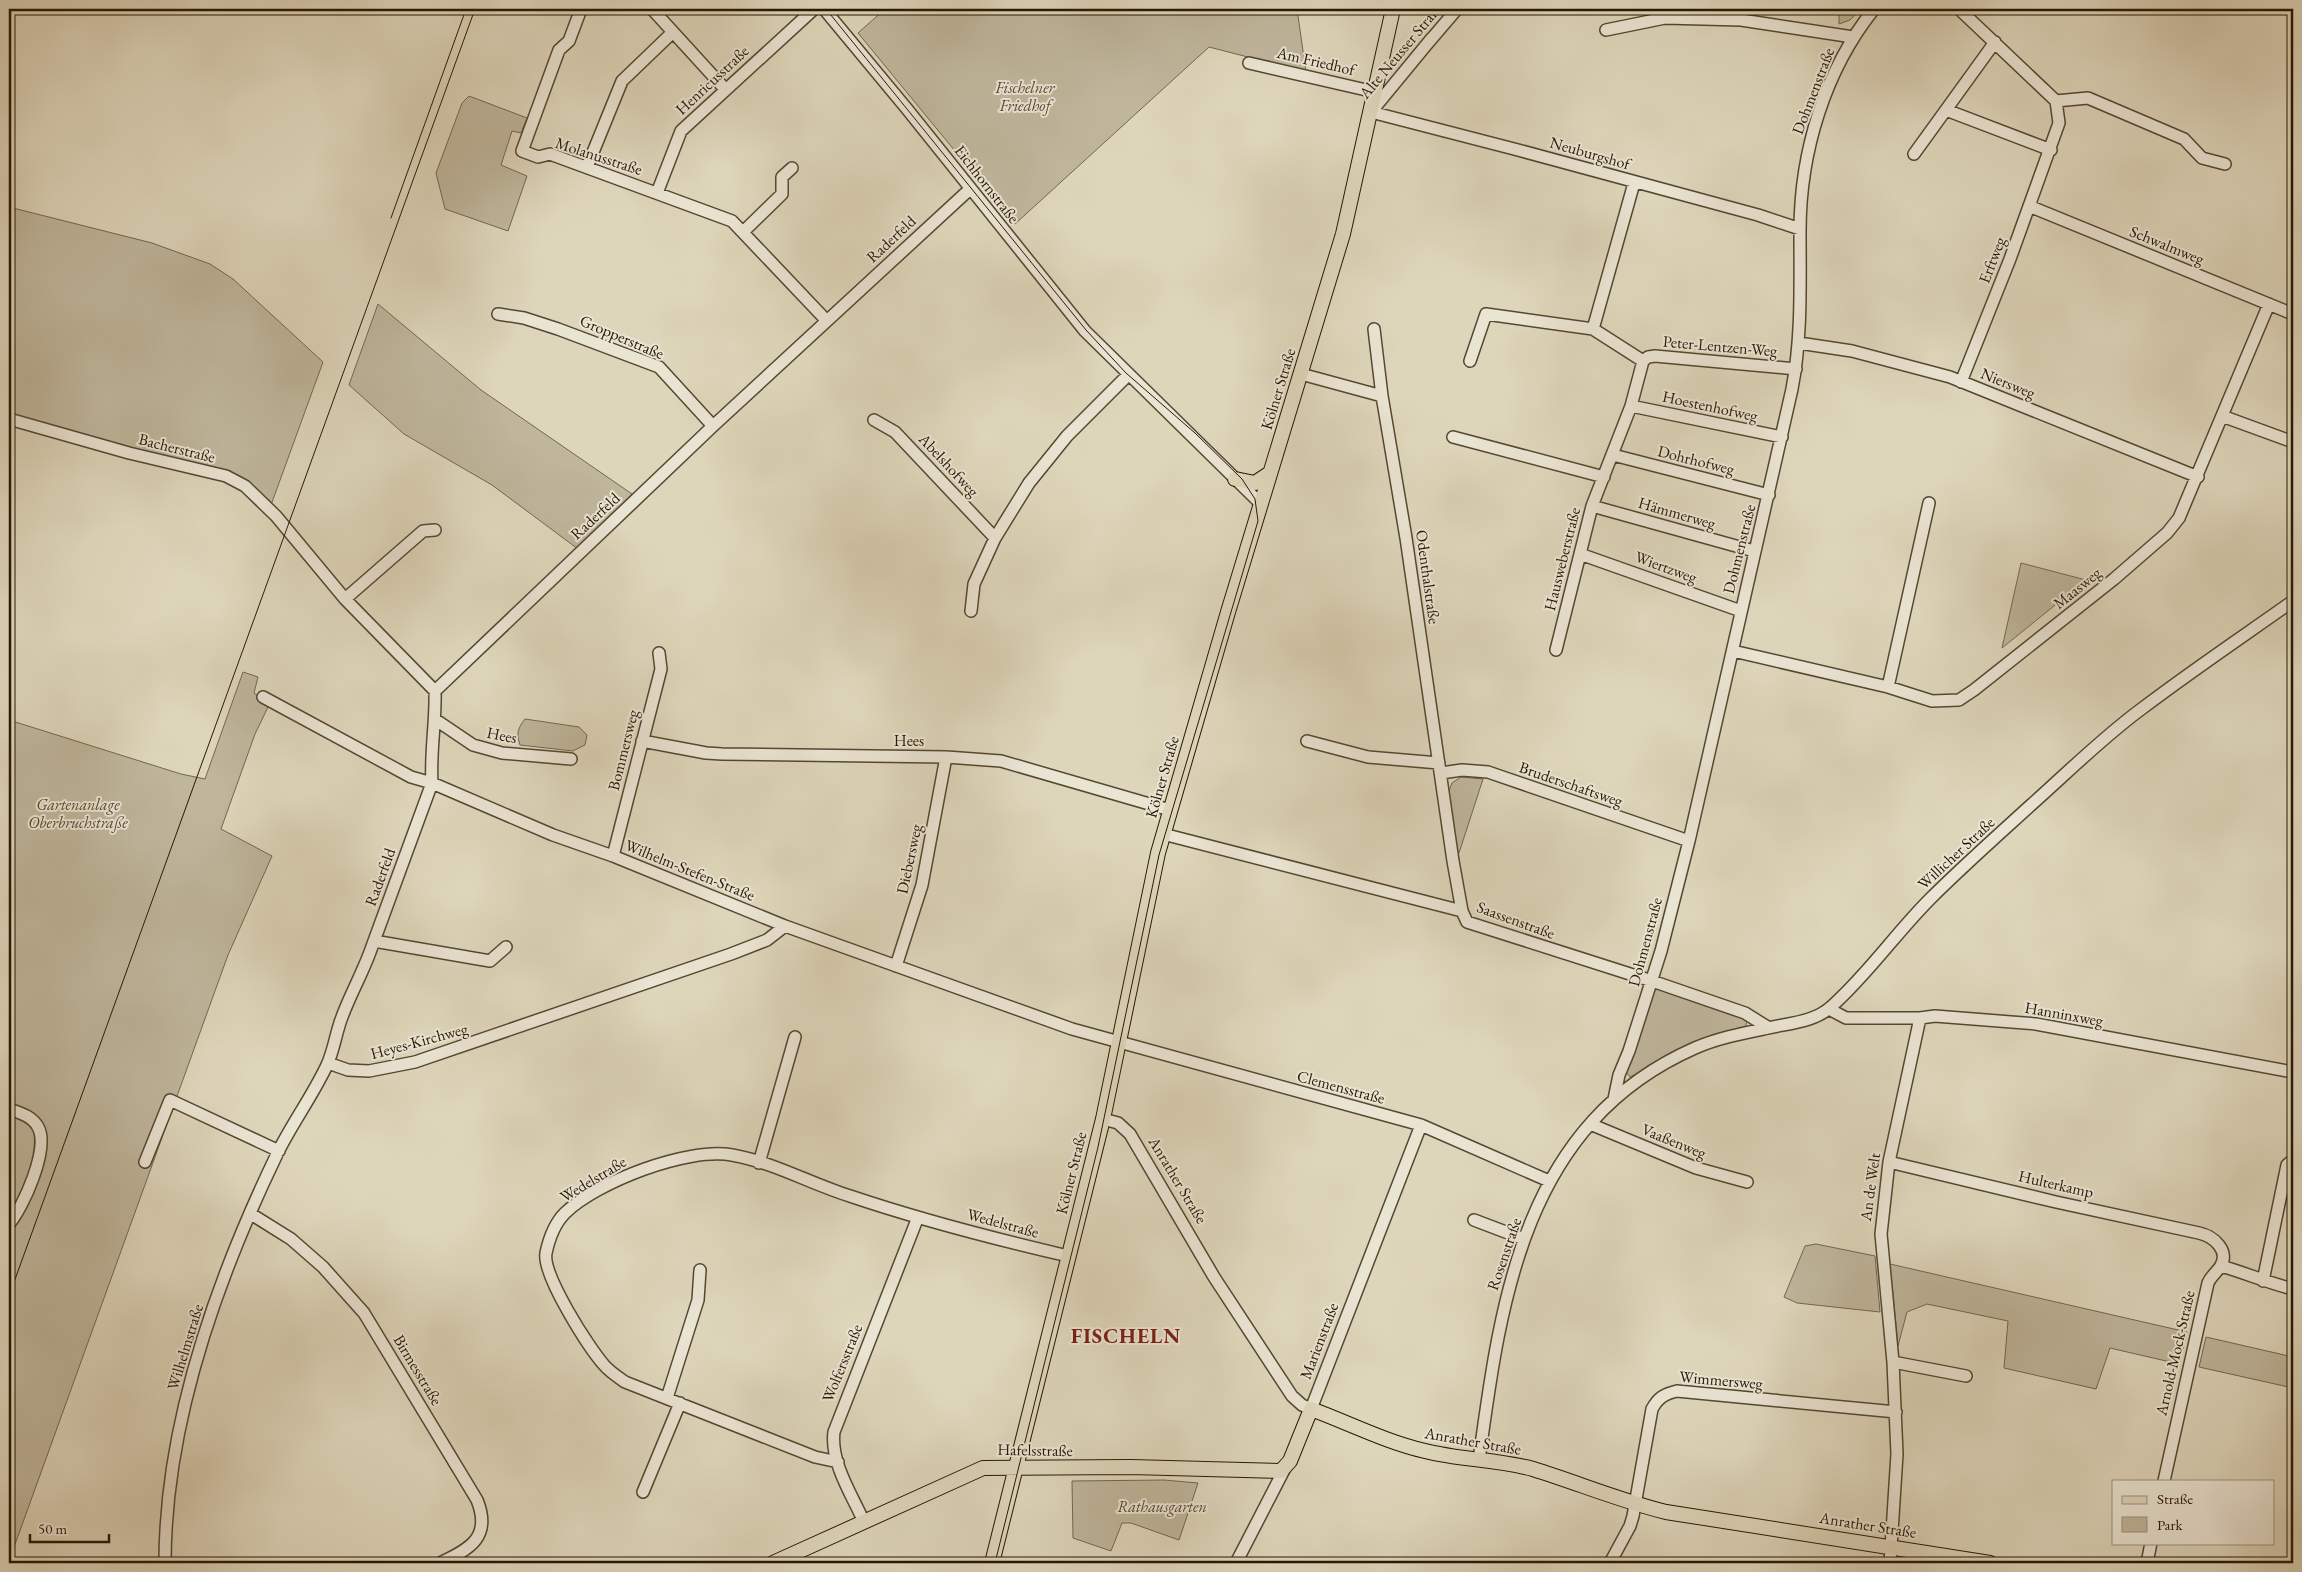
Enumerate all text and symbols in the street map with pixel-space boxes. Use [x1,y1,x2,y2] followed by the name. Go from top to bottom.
[1354,0,1448,104] street label: Alte Neusser Straße
[671,41,753,119] street label: Henricusstraße
[1274,42,1359,81] street label: Am Friedhof
[1787,45,1839,137] street label: Dohmenstraße
[994,77,1056,116] park label: Fischelner Friedhof
[553,132,645,180] street label: Molanusstraße
[1547,132,1634,175] street label: Neuburgshof
[950,141,1024,227] street label: Eichhornstraße
[862,210,921,267] street label: Raderfeld
[2127,221,2208,270] street label: Schwalmweg
[1974,233,2011,286] street label: Erftweg
[577,310,667,364] street label: Gropperstraße
[1662,331,1779,362] street label: Peter-Lentzen-Weg
[1256,346,1300,432] street label: Kölner Straße
[1978,363,2039,404] street label: Niersweg
[1660,386,1761,427] street label: Hoestenhofweg
[136,428,218,468] street label: Bacherstraße
[914,428,985,502] street label: Abelshofweg
[1655,440,1738,480] street label: Dohrhofweg
[566,487,625,544] street label: Raderfeld
[1636,492,1719,534] street label: Hämmerweg
[1718,502,1760,596] street label: Dohmenstraße
[1539,505,1585,613] street label: Hausweberstraße
[1411,529,1445,625] street label: Odenthalstraße
[1632,546,1701,588] street label: Wiertzweg
[2049,562,2106,614] street label: Maasweg
[603,706,643,793] street label: Bommersweg
[485,722,519,748] street label: Hees
[894,730,924,751] street label: Hees
[1140,734,1184,820] street label: Kölner Straße
[1516,756,1627,812] street label: Bruderschaftsweg
[28,794,128,833] park label: Gartenanlage Oberbruchstraße
[1913,812,1999,894] street label: Willicher Straße
[891,821,927,896] street label: Diebersweg
[622,834,758,906] street label: Wilhelm-Stefen-Straße
[360,844,400,909] street label: Raderfeld
[1623,895,1667,989] street label: Dohmenstraße
[1474,896,1558,944] street label: Saassenstraße
[2023,997,2106,1031] street label: Hanninxweg
[368,1018,471,1064] street label: Heyes-Kirchweg
[1295,1065,1387,1109] street label: Clemensstraße
[1639,1119,1710,1164] street label: Vaaßenweg
[1051,1130,1091,1216] street label: Kölner Straße
[1143,1132,1212,1227] street label: Anrather Straße
[556,1151,630,1207] street label: Wedelstraße
[1855,1152,1885,1223] street label: An de Welt
[2016,1165,2096,1203] street label: Hulterkamp
[965,1203,1041,1243] street label: Wedelstraße
[1482,1215,1526,1293] street label: Rosenstraße
[2150,1288,2200,1419] street label: Arnold-Mock-Straße
[1295,1300,1343,1382] street label: Marienstraße
[162,1301,208,1393] street label: Wilhelmstraße
[817,1321,867,1405] street label: Wolfersstraße
[1071,1322,1181,1349] district label: FISCHELN
[389,1331,447,1409] street label: Birmesstraße
[1678,1366,1765,1394] street label: Wimmersweg
[1422,1422,1523,1460] street label: Anrather Straße
[997,1439,1073,1461] street label: Hafelsstraße
[2112,1480,2274,1544] legend
[2157,1489,2193,1508] text: Straße
[1117,1496,1207,1517] park label: Rathausgarten
[1817,1507,1918,1543] street label: Anrather Straße
[30,1512,109,1544] scale bar
[2157,1515,2184,1534] text: Park
[38,1519,67,1538] text: 50 m

